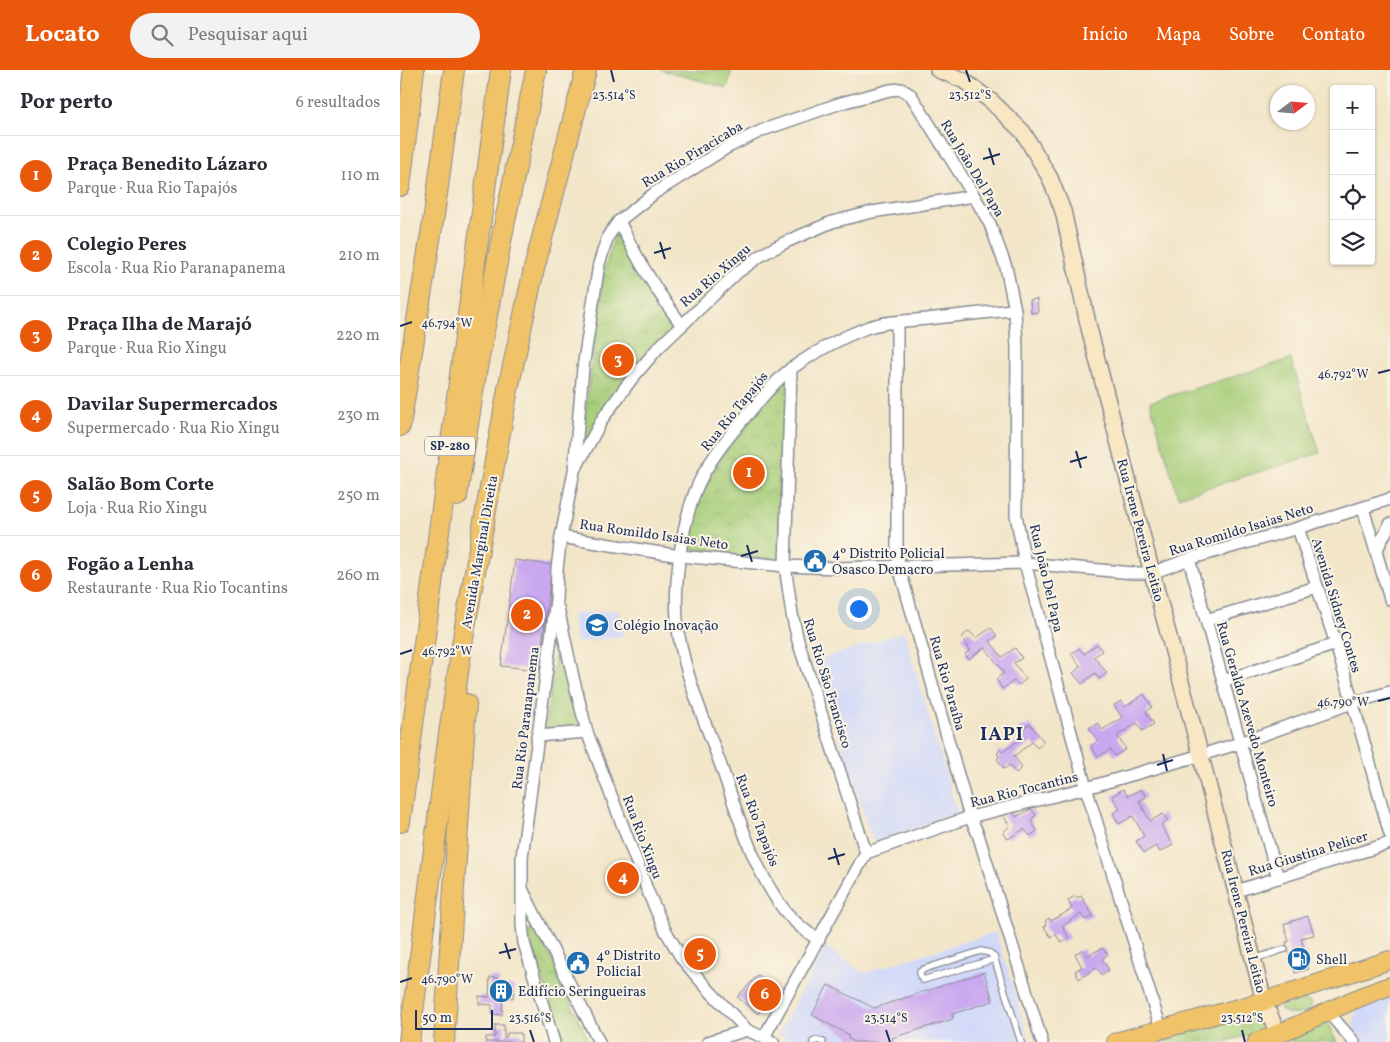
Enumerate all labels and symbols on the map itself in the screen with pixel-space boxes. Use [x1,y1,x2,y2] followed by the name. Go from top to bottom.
[1270,85,1315,130] north arrow
[592,88,636,104] text: 23.514°S
[949,88,991,104] text: 23.512°S
[935,117,1008,221] street label: Rua João Del Papa
[639,118,747,193] street label: Rua Rio Piracicaba
[676,240,756,312] street label: Rua Rio Xingu
[421,316,473,332] text: 46.794°W
[602,341,634,379] pin: 3
[1318,367,1368,383] text: 46.792°W
[697,368,773,456] street label: Rua Rio Tapajós
[425,436,475,456] road number: SP-280
[733,454,765,492] pin: 1
[1111,457,1168,604] street label: Rua Irene Pereira Leitão
[458,474,503,631] street label: Avenida Marginal Direita
[1167,499,1316,561] street label: Rua Romildo Isaias Neto
[578,516,729,555] street label: Rua Romildo Isaias Neto
[1024,522,1067,634] street label: Rua João Del Papa
[1306,536,1365,675] street label: Avenida Sidney Contes
[832,545,945,580] place label: 4º Distrito Policial Osasco Demacro
[802,548,828,574] public building icon: 4º Distrito Policial Osasco Demacro
[511,596,543,634] pin: 2
[846,596,872,622] your location
[584,612,610,638] school or university icon: Colégio Inovação
[798,616,855,751] street label: Rua Rio São Francisco
[614,617,719,636] place label: Colégio Inovação
[1211,619,1282,809] street label: Rua Geraldo Azevedo Monteiro
[924,634,969,733] street label: Rua Rio Paraíba
[422,644,472,660] text: 46.792°W
[508,646,545,791] street label: Rua Rio Paranapanema
[1317,695,1369,711] text: 46.790°W
[980,722,1024,748] district label: IAPI
[968,768,1080,813] street label: Rua Rio Tocantins
[730,772,783,869] street label: Rua Rio Tapajós
[617,793,666,882] street label: Rua Rio Xingu
[1246,827,1371,882] street label: Rua Giustina Pelicer
[1216,848,1270,995] street label: Rua Irene Pereira Leitão
[607,859,639,897] pin: 4
[684,935,716,973] pin: 5
[1286,946,1312,972] fuel station icon: Shell
[596,947,661,982] place label: 4º Distrito Policial
[565,950,591,976] public building icon: 4º Distrito Policial
[1316,951,1347,970] place label: Shell
[421,972,473,988] text: 46.790°W
[749,976,781,1014] pin: 6
[488,978,514,1004] building icon: Edifício Seringueiras
[518,983,646,1002] place label: Edifício Seringueiras
[415,1007,492,1030] scale bar
[509,1011,551,1027] text: 23.516°S
[864,1011,908,1027] text: 23.514°S
[1221,1011,1263,1027] text: 23.512°S

